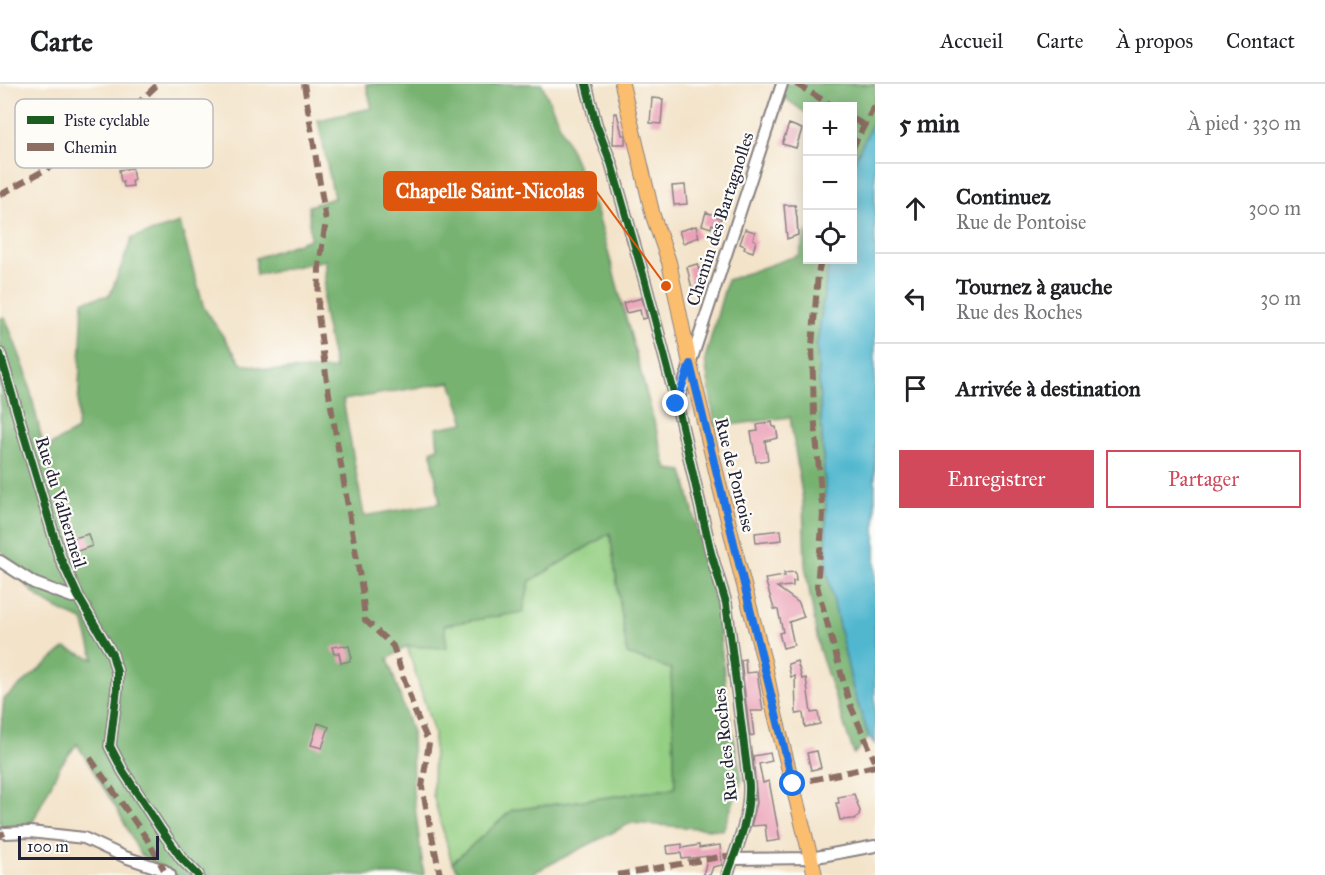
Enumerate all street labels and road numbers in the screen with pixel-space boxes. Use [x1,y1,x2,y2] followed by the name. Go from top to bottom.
[681,129,759,309] street label: Chemin des Bartagnolles
[710,415,760,535] street label: Rue de Pontoise
[31,434,91,570] street label: Rue du Valhermeil
[708,687,742,803] street label: Rue des Roches

